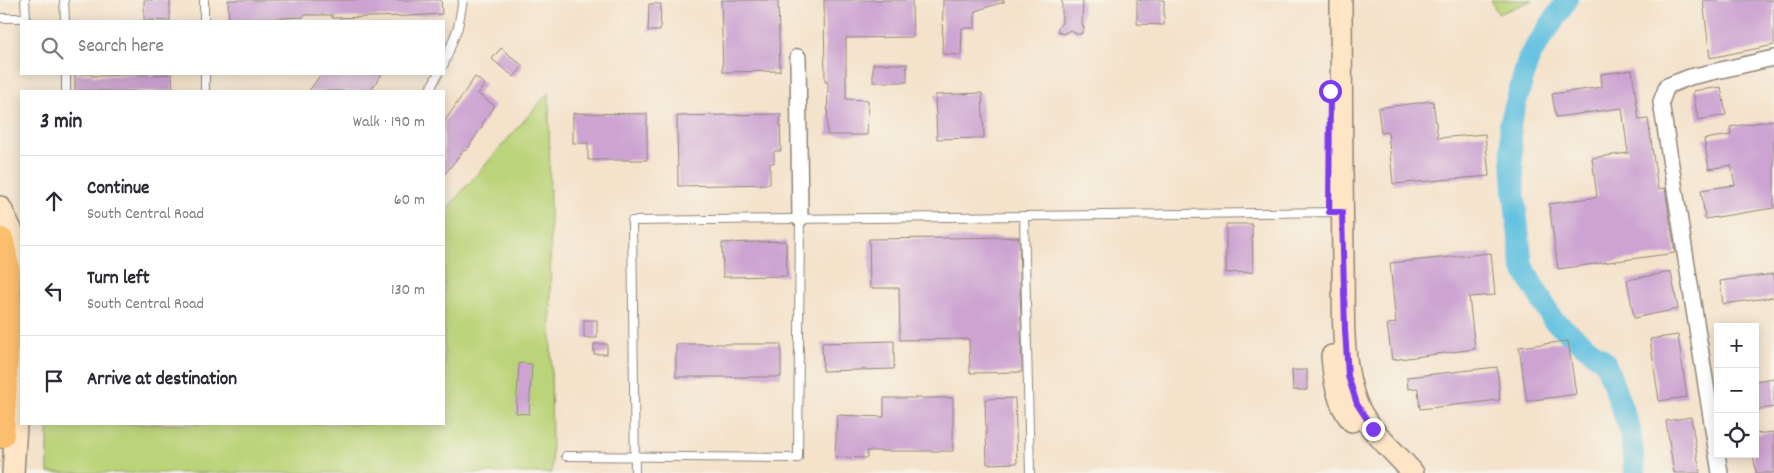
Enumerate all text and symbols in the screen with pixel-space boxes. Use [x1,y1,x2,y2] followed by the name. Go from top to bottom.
[20,20,445,75] search box
[38,34,66,62] icon: search
[78,34,164,61] text: Search here
[1319,80,1342,103] route start
[40,108,82,138] text: 3 min
[353,111,425,134] text: Walk · 190 m
[87,176,149,203] text: Continue
[40,187,68,215] icon: ahead
[394,189,425,212] text: 60 m
[87,203,204,226] text: South Central Road
[87,266,150,293] text: Turn left
[40,277,68,305] icon: left
[391,279,425,302] text: 130 m
[87,293,204,316] text: South Central Road
[1714,323,1759,458] map controls
[1714,323,1759,368] button: +
[40,367,68,395] icon: arrive
[87,367,237,394] text: Arrive at destination
[1714,368,1759,413] button: −
[1714,413,1759,458] button: locate
[1362,418,1385,441] route end

